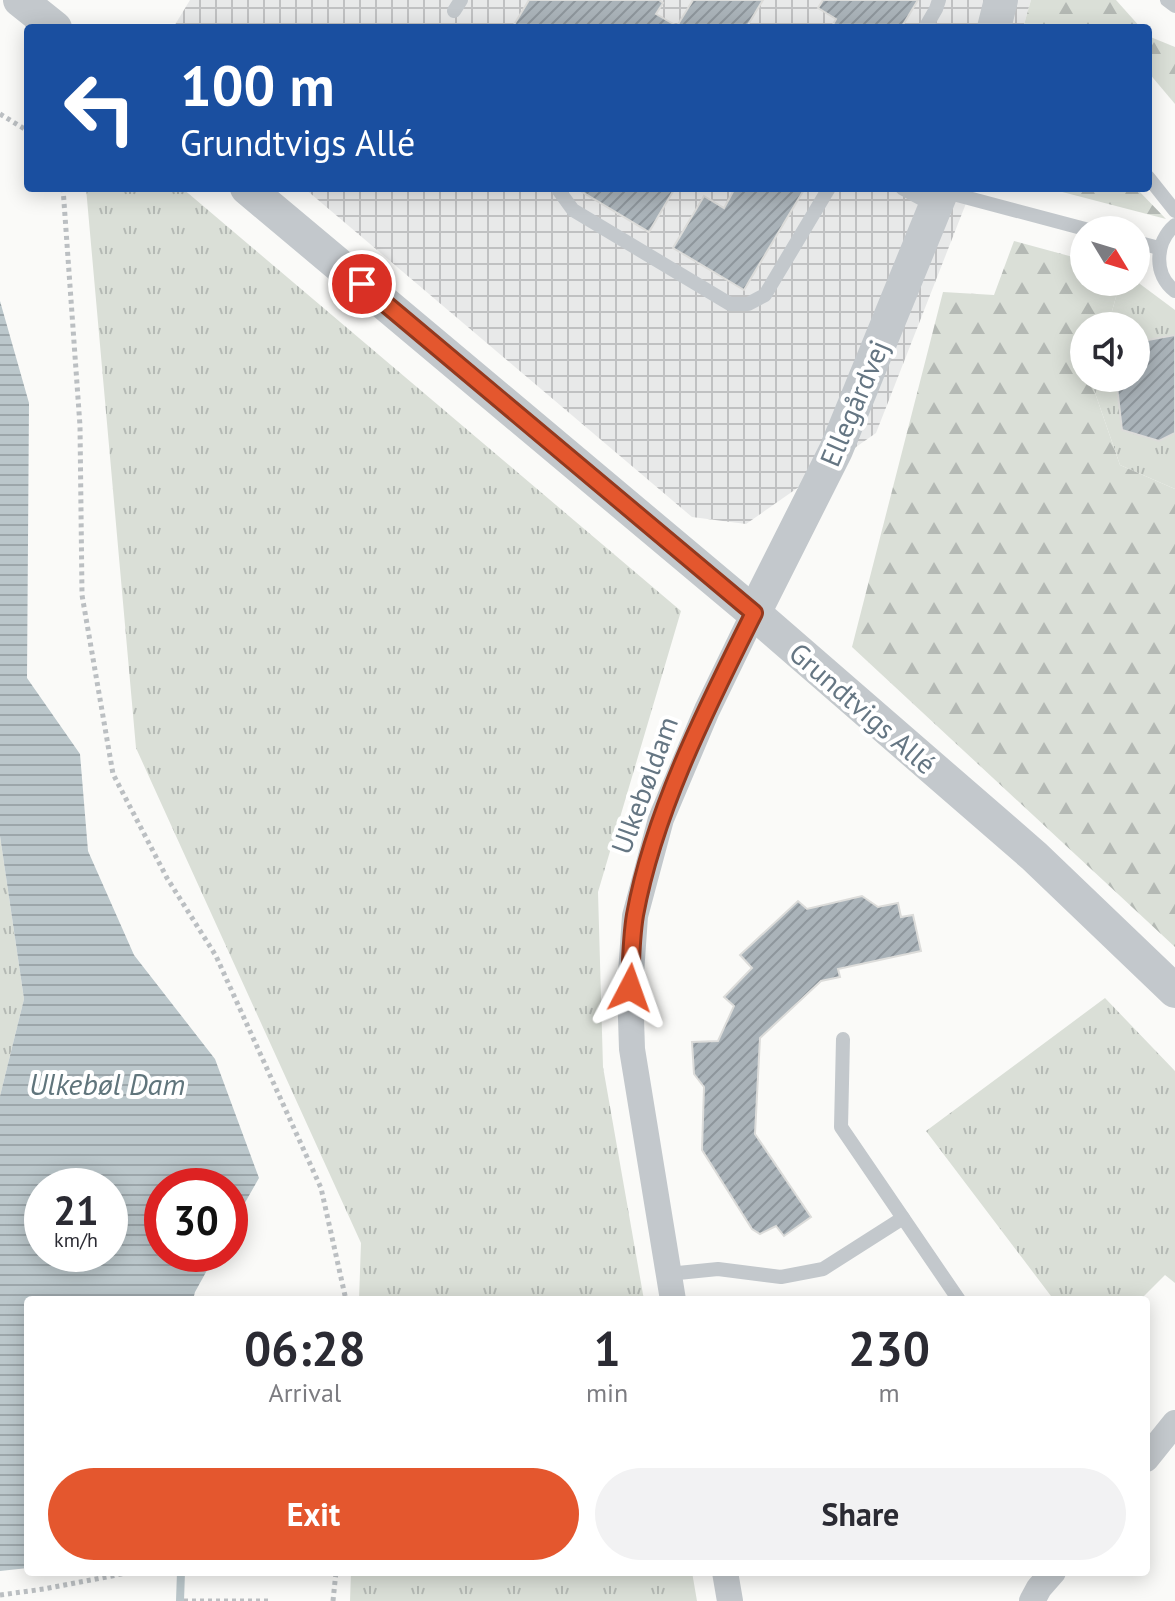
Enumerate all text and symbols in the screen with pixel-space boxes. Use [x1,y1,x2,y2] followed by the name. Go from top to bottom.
[180,49,335,121] text: 100 m
[48,56,152,160] icon: left
[180,119,415,166] text: Grundtvigs Allé
[1070,216,1150,296] north arrow
[1070,216,1150,392] map controls
[328,250,396,318] pin
[340,262,384,306] icon: arrive
[1070,312,1150,392] button: sound
[811,334,897,472] street label: Ellegårdvej
[782,634,944,782] street label: Grundtvigs Allé
[602,711,686,859] street label: Ulkebøldam
[588,946,672,1030] position arrow
[29,1064,185,1103] water label: Ulkebøl Dam
[144,1168,248,1272] speed limit sign: 30
[53,1184,99,1236] text: 21
[54,1227,98,1253] text: km/h
[244,1317,366,1379] text: 06:28
[593,1317,621,1379] text: 1
[848,1317,930,1379] text: 230
[269,1376,341,1409] text: Arrival
[586,1376,628,1409] text: min
[879,1376,900,1409] text: m
[48,1468,579,1560] button: Exit
[595,1468,1126,1560] button: Share

